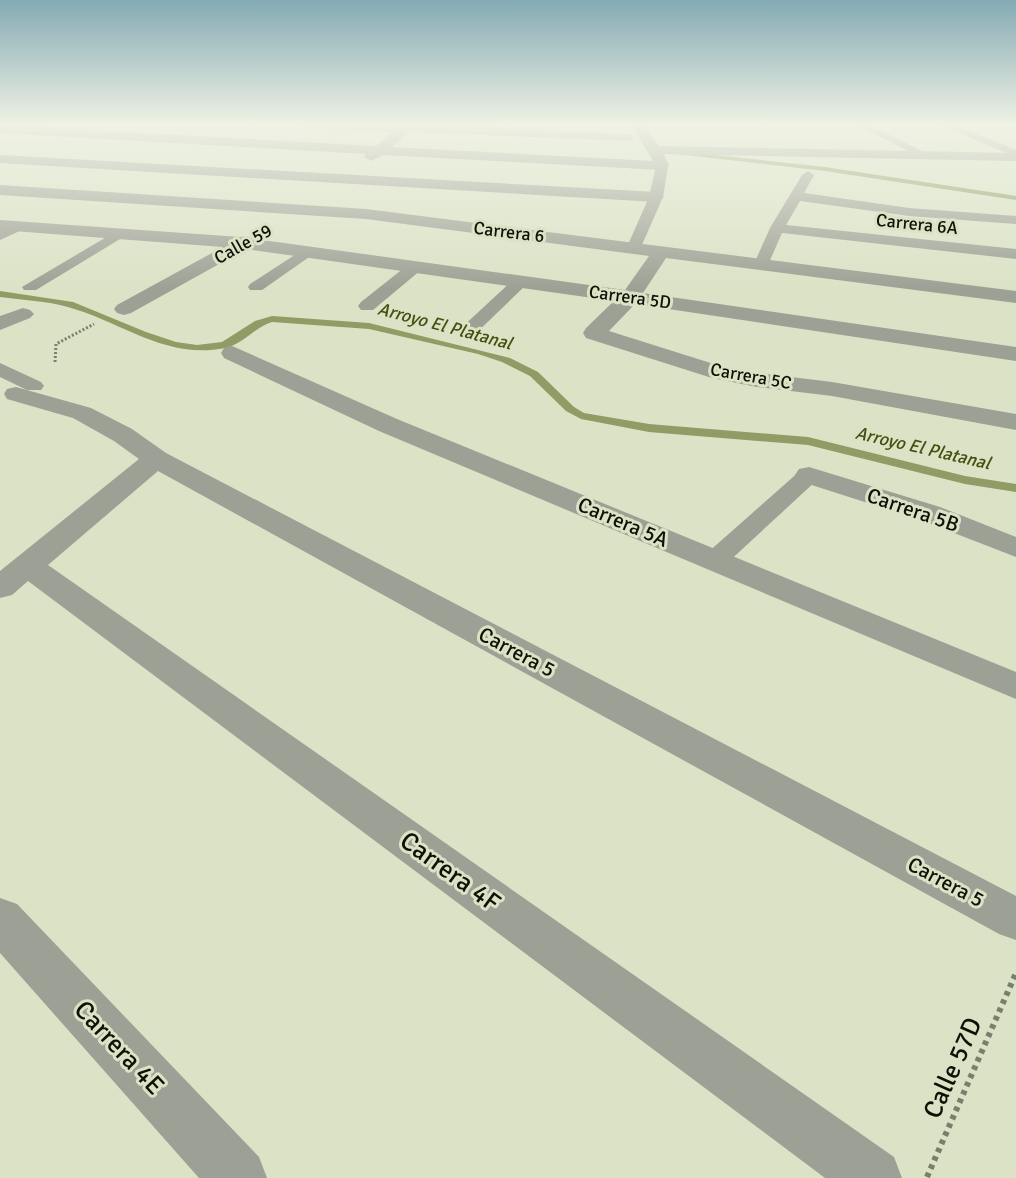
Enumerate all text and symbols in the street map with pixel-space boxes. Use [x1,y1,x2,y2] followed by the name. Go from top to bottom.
[875,209,959,239] street label: Carrera 6A
[472,217,546,247] street label: Carrera 6
[210,219,276,269] street label: Calle 59
[587,280,673,314] street label: Carrera 5D
[375,298,516,355] water label: Arroyo El Platanal
[709,358,793,394] street label: Carrera 5C
[853,422,994,475] water label: Arroyo El Platanal
[864,482,962,538] street label: Carrera 5B
[574,491,672,553] street label: Carrera 5A
[474,621,560,683] street label: Carrera 5
[394,825,506,919] street label: Carrera 4F
[903,851,989,913] street label: Carrera 5
[67,994,171,1102] street label: Carrera 4E
[917,1013,989,1123] street label: Calle 57D

